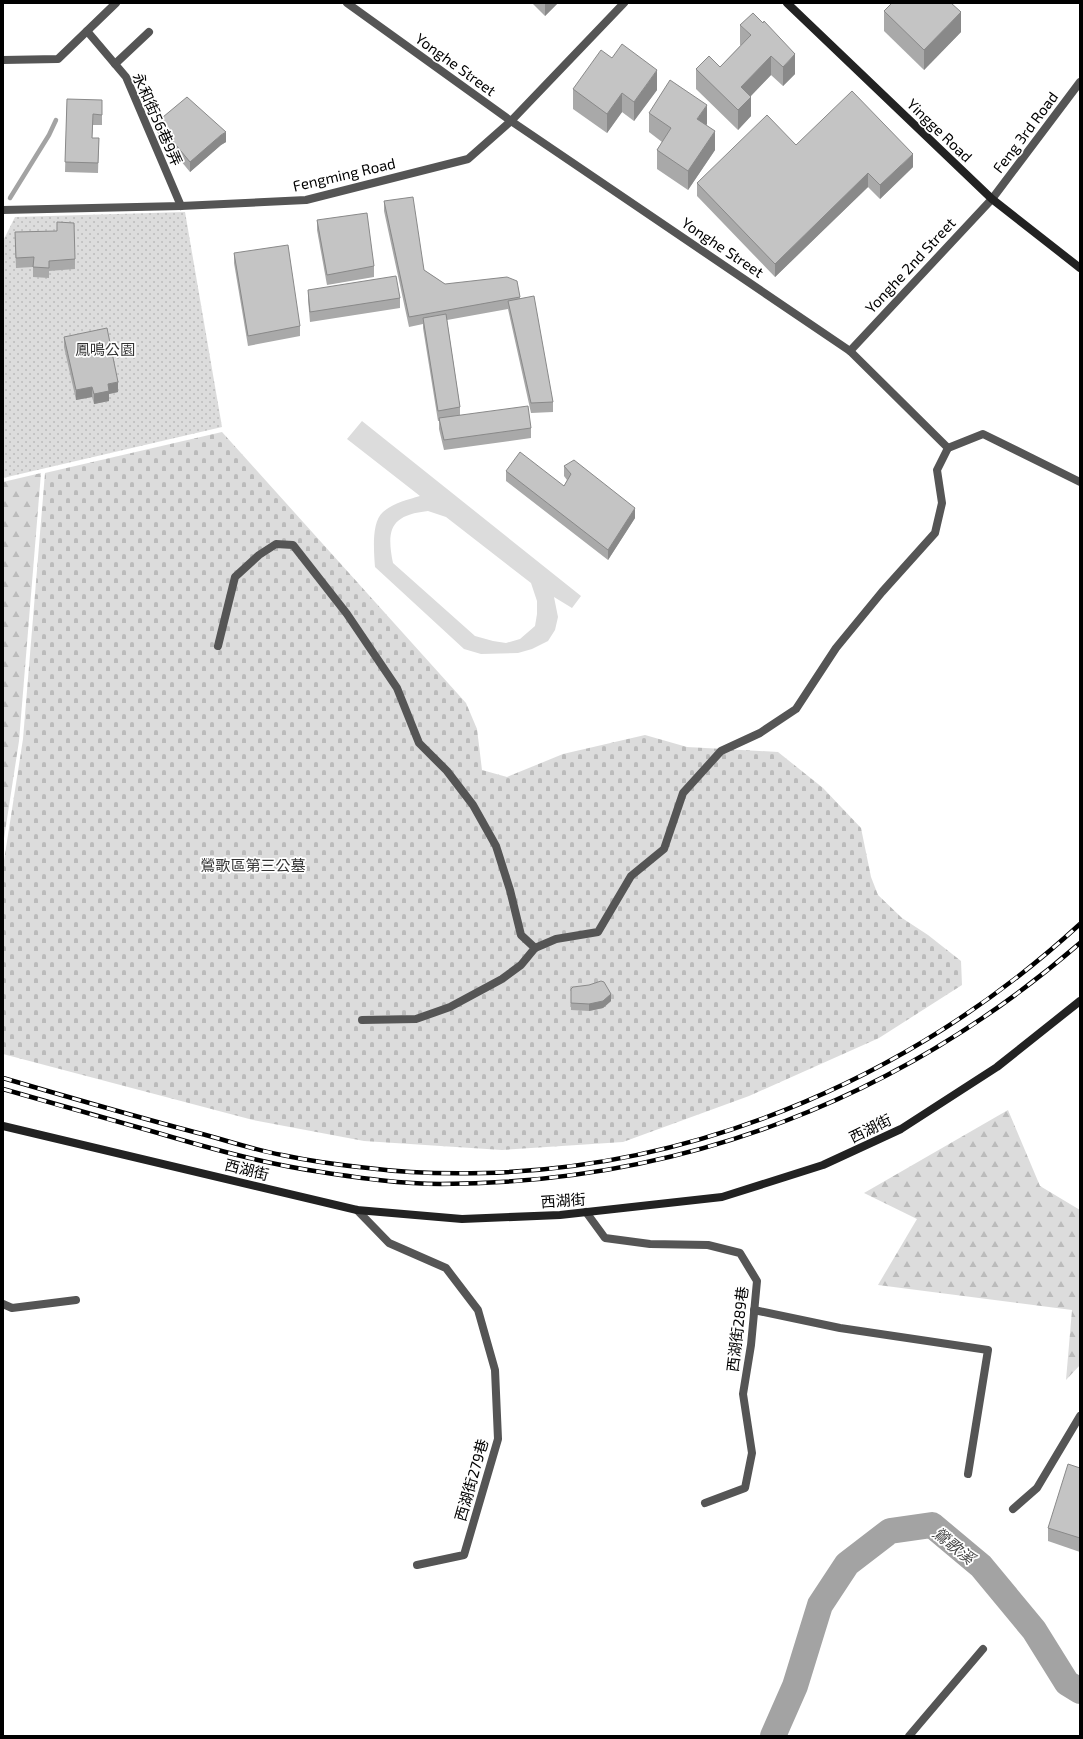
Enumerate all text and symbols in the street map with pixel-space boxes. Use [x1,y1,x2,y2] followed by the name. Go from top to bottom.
[412,29,500,99] street label: Yonghe Street
[129,70,187,168] street label: 永和街56巷9弄
[989,88,1061,176] street label: Feng 3rd Road
[904,94,976,166] street label: Yingge Road
[291,153,397,195] street label: Fengming Road
[679,213,768,281] street label: Yonghe Street
[861,213,959,316] street label: Yonghe 2nd Street
[75,340,135,358] park label: 鳳鳴公園
[200,856,306,874] park label: 鶯歌區第三公墓
[846,1110,894,1146] street label: 西湖街
[223,1155,271,1183] street label: 西湖街
[540,1189,586,1211] street label: 西湖街
[723,1285,751,1373] street label: 西湖街289巷
[451,1437,491,1523] street label: 西湖街279巷
[929,1523,980,1569] water label: 鶯歌溪

